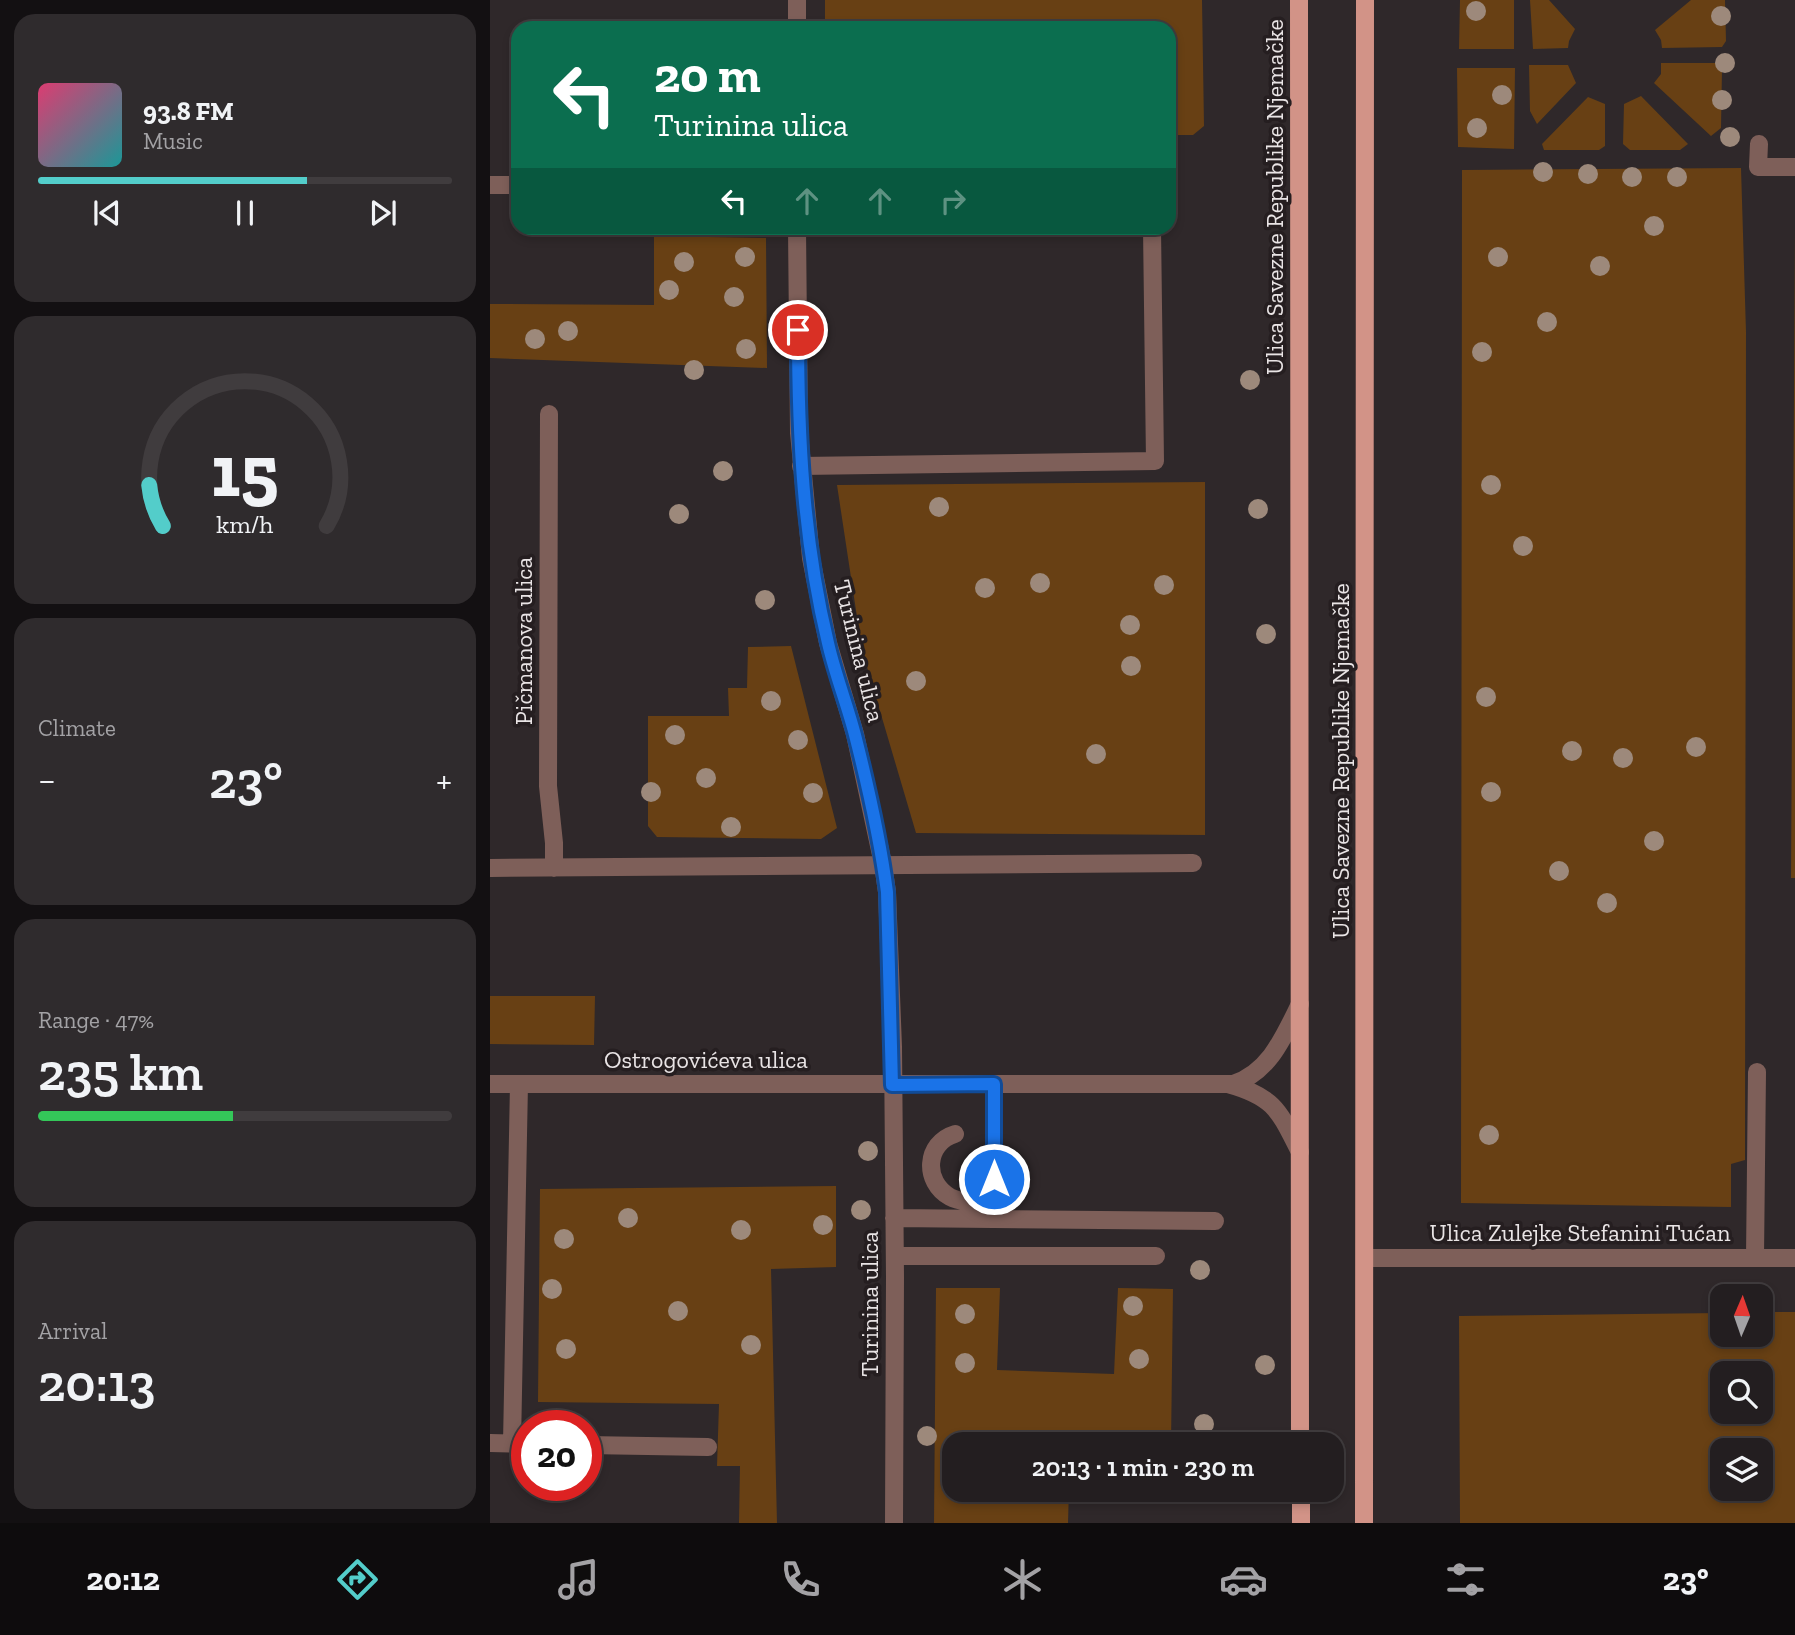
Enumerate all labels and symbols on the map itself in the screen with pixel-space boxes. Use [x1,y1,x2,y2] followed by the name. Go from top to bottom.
[1260,19,1289,375] street label: Ulica Savezne Republike Njemačke
[768,300,828,360] pin
[509,557,538,725] street label: Pičmanova ulica
[828,577,891,725] street label: Turinina ulica
[1326,583,1355,939] street label: Ulica Savezne Republike Njemačke
[604,1045,808,1074] street label: Ostrogovićeva ulica
[957,1142,1031,1216] position arrow
[1429,1218,1731,1247] street label: Ulica Zulejke Stefanini Tućan
[855,1231,884,1377] street label: Turinina ulica
[1710,1284,1773,1348] north arrow
[511,1410,602,1501] speed limit sign: 20

